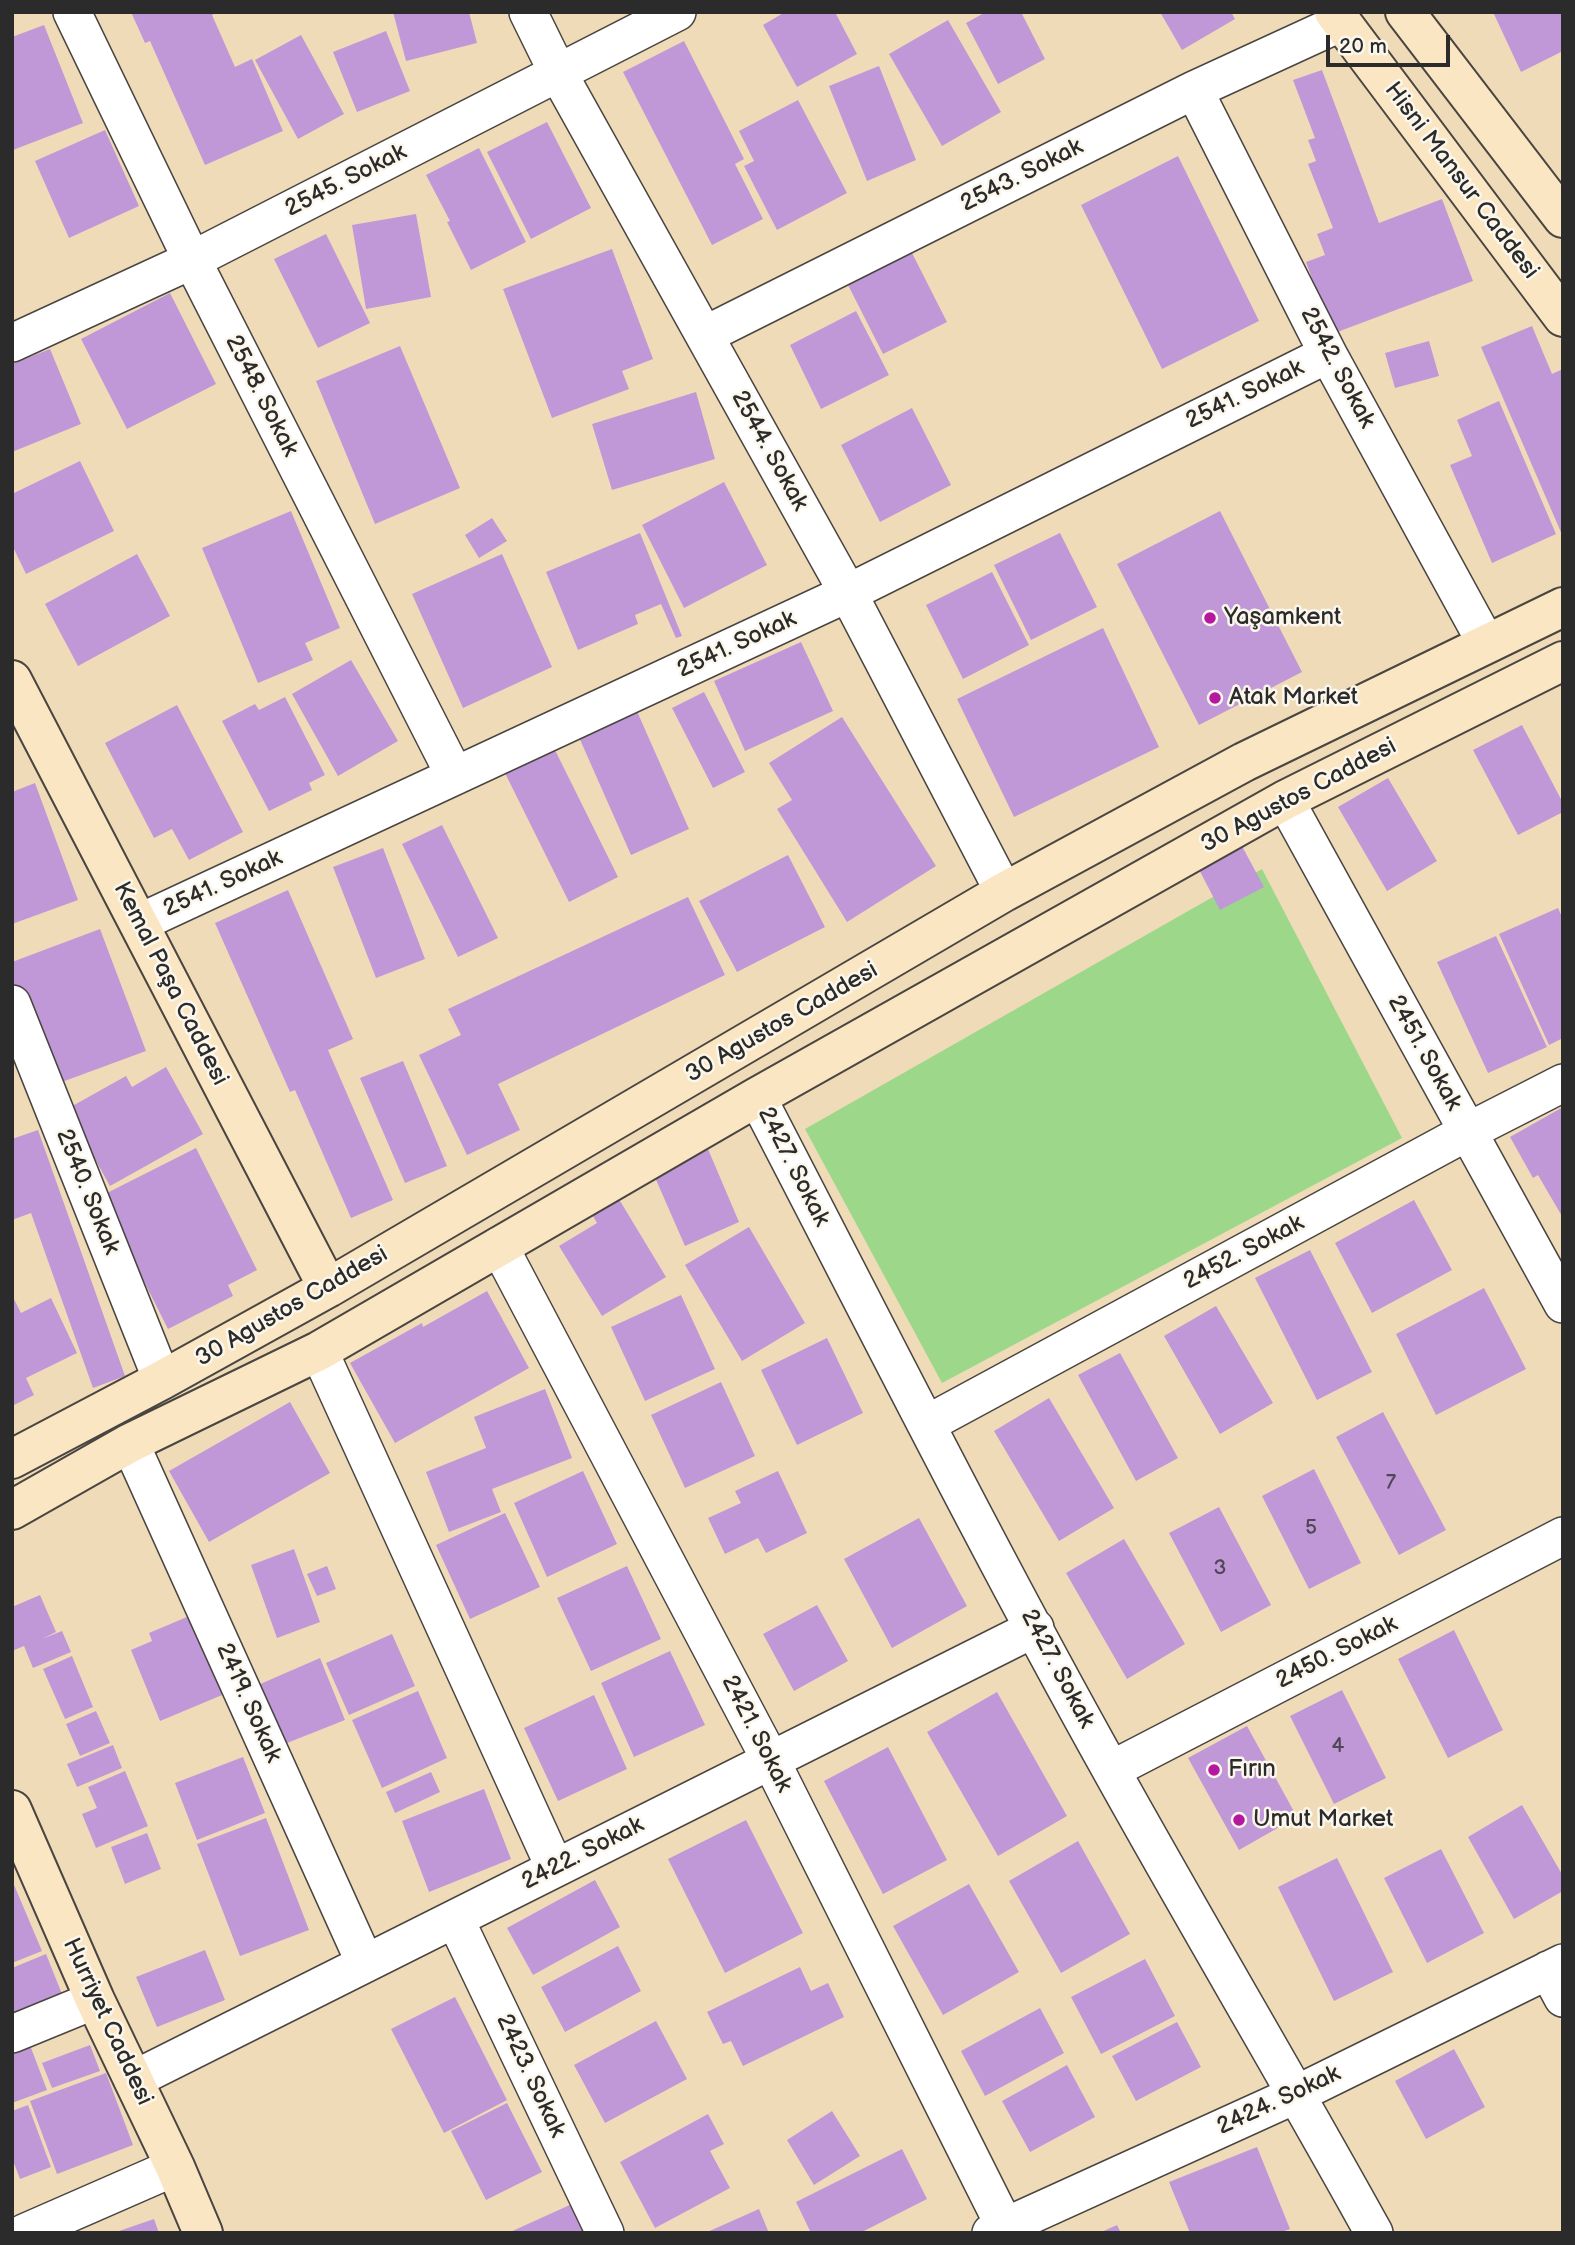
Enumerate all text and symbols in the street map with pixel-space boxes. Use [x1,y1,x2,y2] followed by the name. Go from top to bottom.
[1330,21,1454,65] scale bar
[1339,34,1387,59] text: 20 m
[1378,77,1544,285] street label: Hisni Mansur Caddesi
[956,133,1088,219] street label: 2543. Sokak
[281,138,411,224] street label: 2545. Sokak
[1293,303,1381,433] street label: 2542. Sokak
[218,330,304,462] street label: 2548. Sokak
[1181,354,1309,436] street label: 2541. Sokak
[724,386,814,516] street label: 2544. Sokak
[1224,604,1341,632] place label: Yaşamkent
[673,605,801,685] street label: 2541. Sokak
[1202,610,1218,626] marker: Yaşamkent
[1229,684,1358,712] place label: Atak Market
[1207,690,1223,706] marker: Atak Market
[1196,732,1402,860] street label: 30 Agustos Caddesi
[159,844,287,924] street label: 2541. Sokak
[106,878,234,1090] street label: Kemal Paşa Caddesi
[681,956,883,1090] street label: 30 Agustos Caddesi
[1381,990,1467,1116] street label: 2451. Sokak
[751,1102,835,1232] street label: 2427. Sokak
[49,1125,125,1259] street label: 2540. Sokak
[1179,1209,1309,1297] street label: 2452. Sokak
[191,1240,393,1374] street label: 30 Agustos Caddesi
[1386,1471,1396,1497] house number: 7
[1305,1516,1317,1542] house number: 5
[1214,1556,1226,1582] house number: 3
[1014,1605,1100,1733] street label: 2427. Sokak
[1272,1610,1402,1696] street label: 2450. Sokak
[209,1639,287,1767] street label: 2419. Sokak
[714,1671,798,1797] street label: 2421. Sokak
[1332,1734,1344,1760] house number: 4
[1228,1756,1276,1784] place label: Fırın
[1206,1762,1222,1778] marker: Fırın
[1253,1806,1393,1834] place label: Umut Market
[517,1811,649,1897] street label: 2422. Sokak
[1231,1812,1247,1828] marker: Umut Market
[56,1934,158,2110] street label: Hurriyet Caddesi
[489,2010,571,2142] street label: 2423. Sokak
[1213,2060,1345,2142] street label: 2424. Sokak

